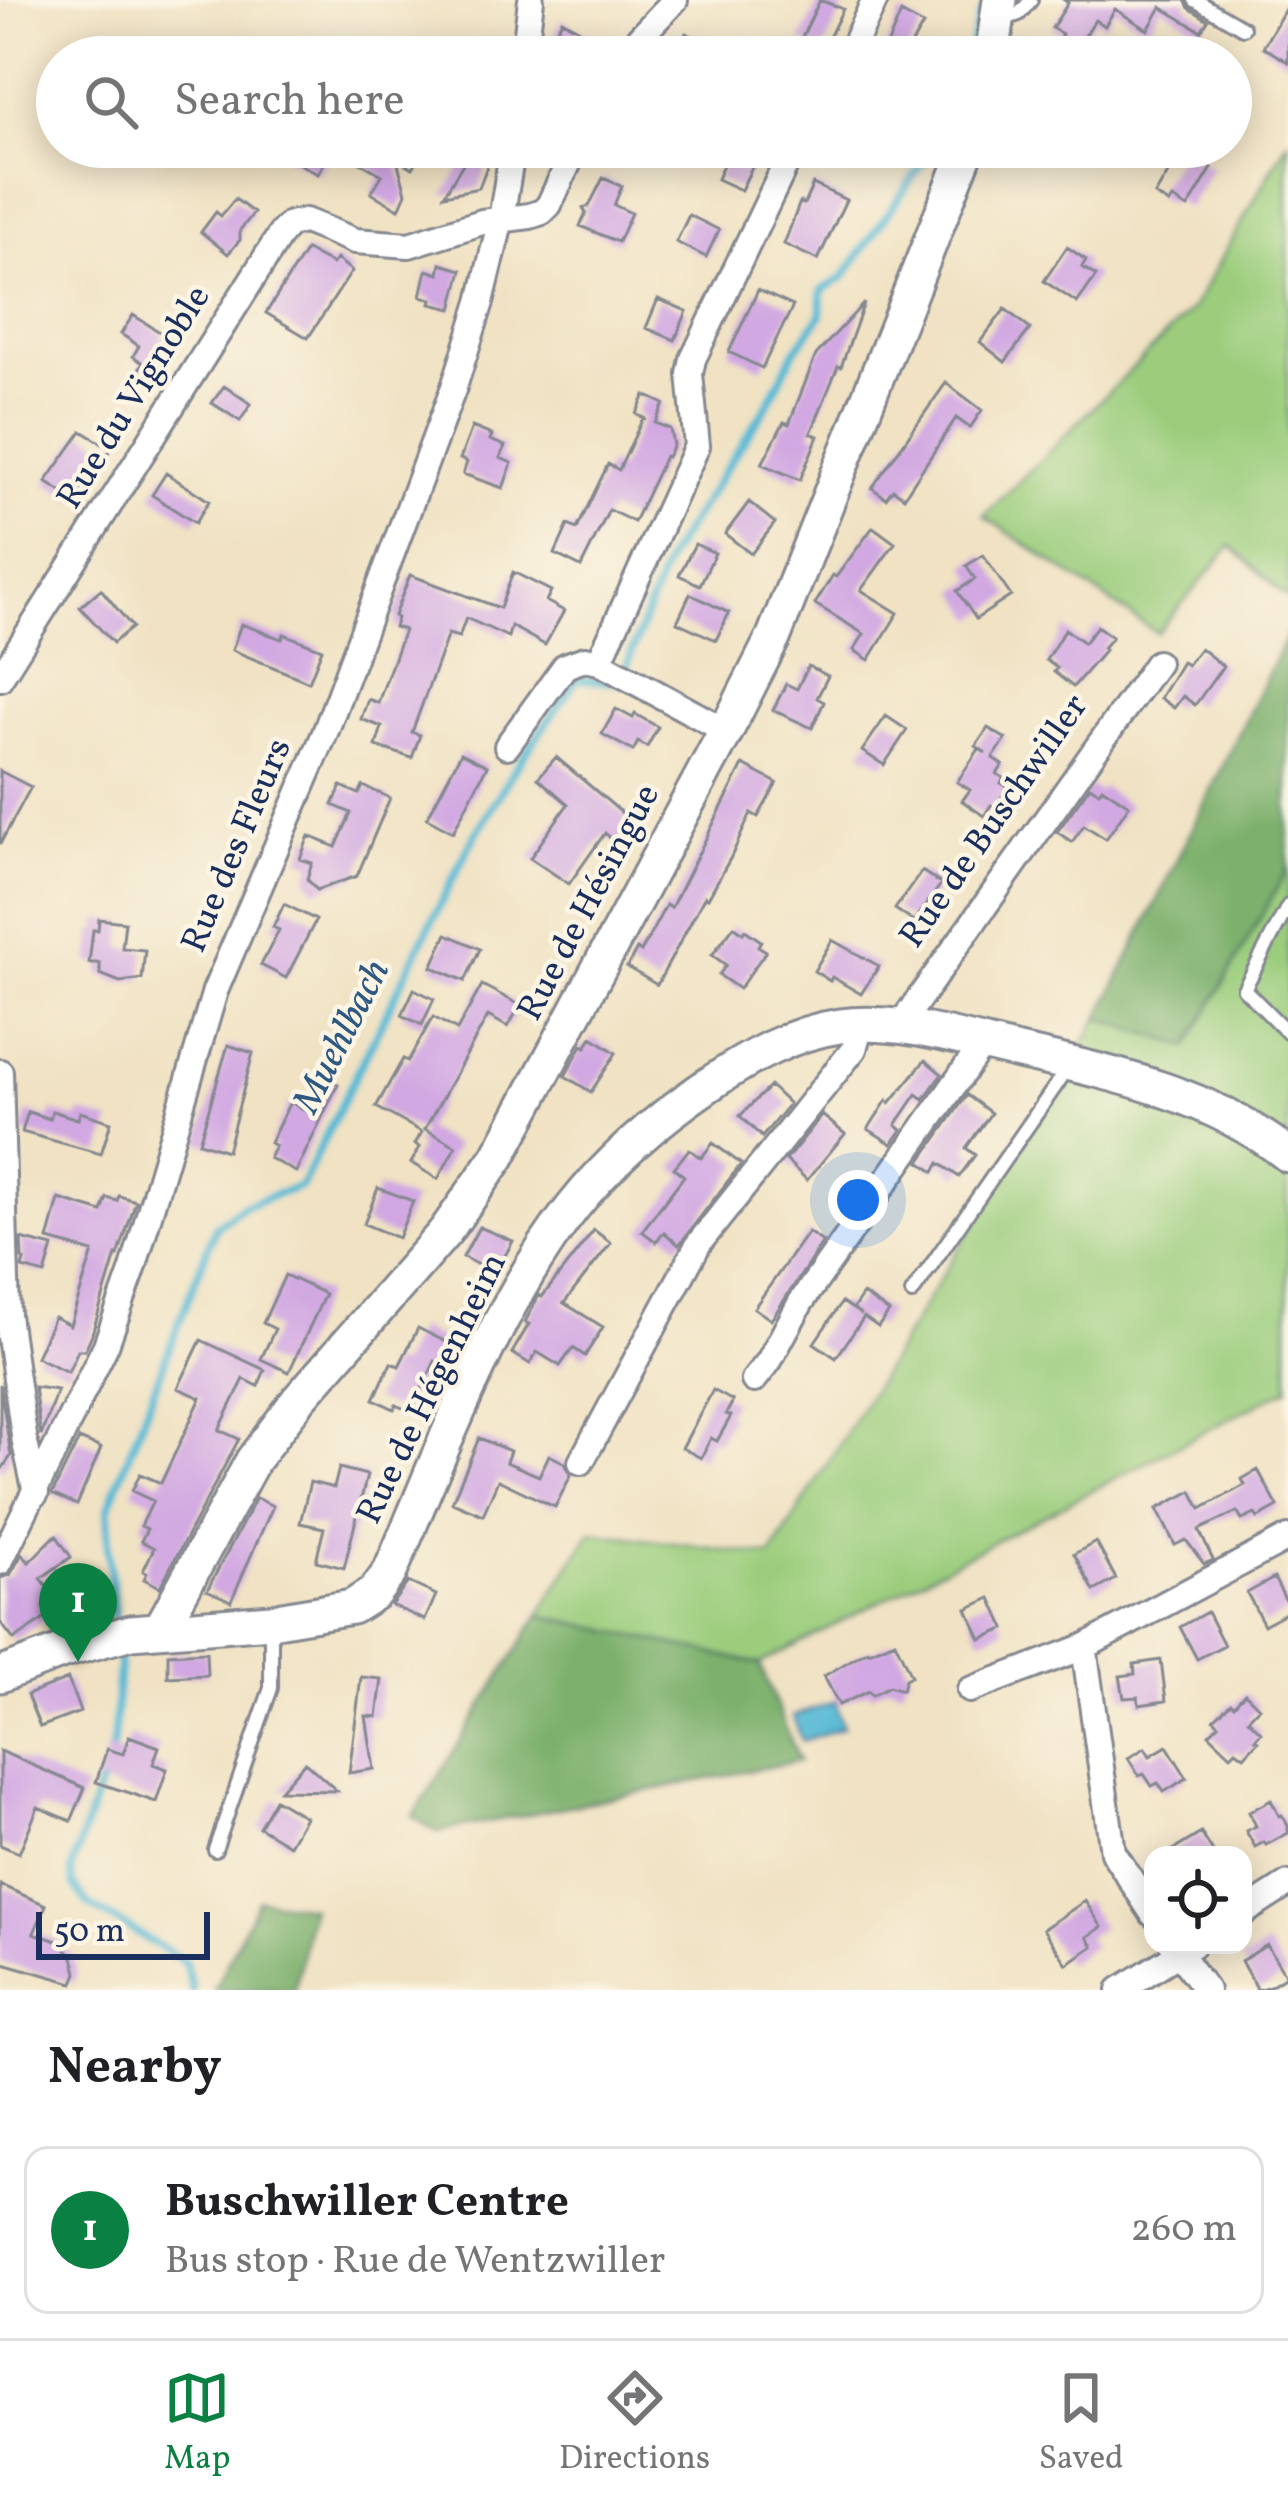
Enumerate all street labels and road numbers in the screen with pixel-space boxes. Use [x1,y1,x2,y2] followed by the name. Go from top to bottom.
[46,276,224,520] street label: Rue du Vignoble
[889,685,1101,959] street label: Rue de Buschwiller
[170,731,306,961] street label: Rue des Fleurs
[507,776,673,1030] street label: Rue de Hésingue
[346,1245,520,1533] street label: Rue de Hégenheim

